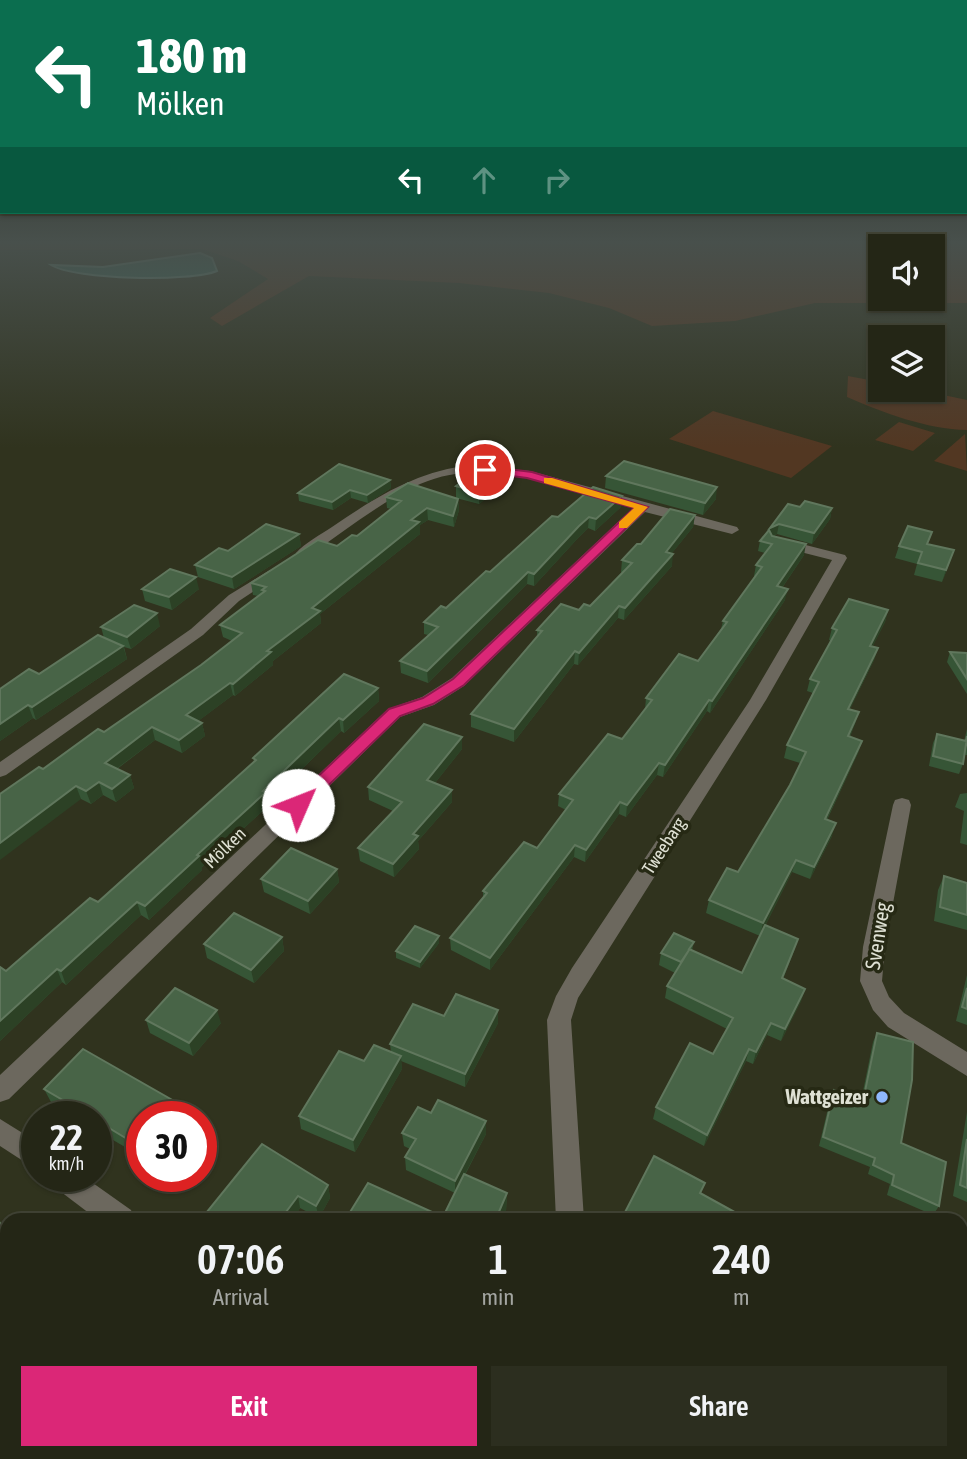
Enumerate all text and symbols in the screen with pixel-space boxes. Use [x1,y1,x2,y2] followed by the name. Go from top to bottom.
[136,27,247,83] text: 180 m
[21,28,112,119] icon: left
[136,85,224,122] text: Mölken
[392,161,430,199] icon: left
[465,161,503,199] icon: ahead
[538,161,576,199] icon: right
[868,234,945,402] map controls
[868,234,945,311] button: sound
[868,325,945,402] button: layers
[455,440,515,500] pin
[466,451,504,489] icon: arrive
[261,768,335,842] position arrow
[638,813,690,878] street label: Tweebarg
[199,823,250,872] street label: Mölken
[860,901,894,971] street label: Svenweg
[784,1084,869,1108] place label: Wattgeizer
[874,1089,890,1105] marker: Wattgeizer
[126,1101,217,1192] speed limit sign: 30
[50,1117,83,1157] text: 22
[49,1153,84,1174] text: km/h
[197,1235,284,1283] text: 07:06
[488,1235,508,1283] text: 1
[712,1235,771,1283] text: 240
[213,1284,269,1310] text: Arrival
[482,1284,515,1310] text: min
[733,1284,750,1310] text: m
[21,1366,477,1446] button: Exit
[491,1366,947,1446] button: Share

